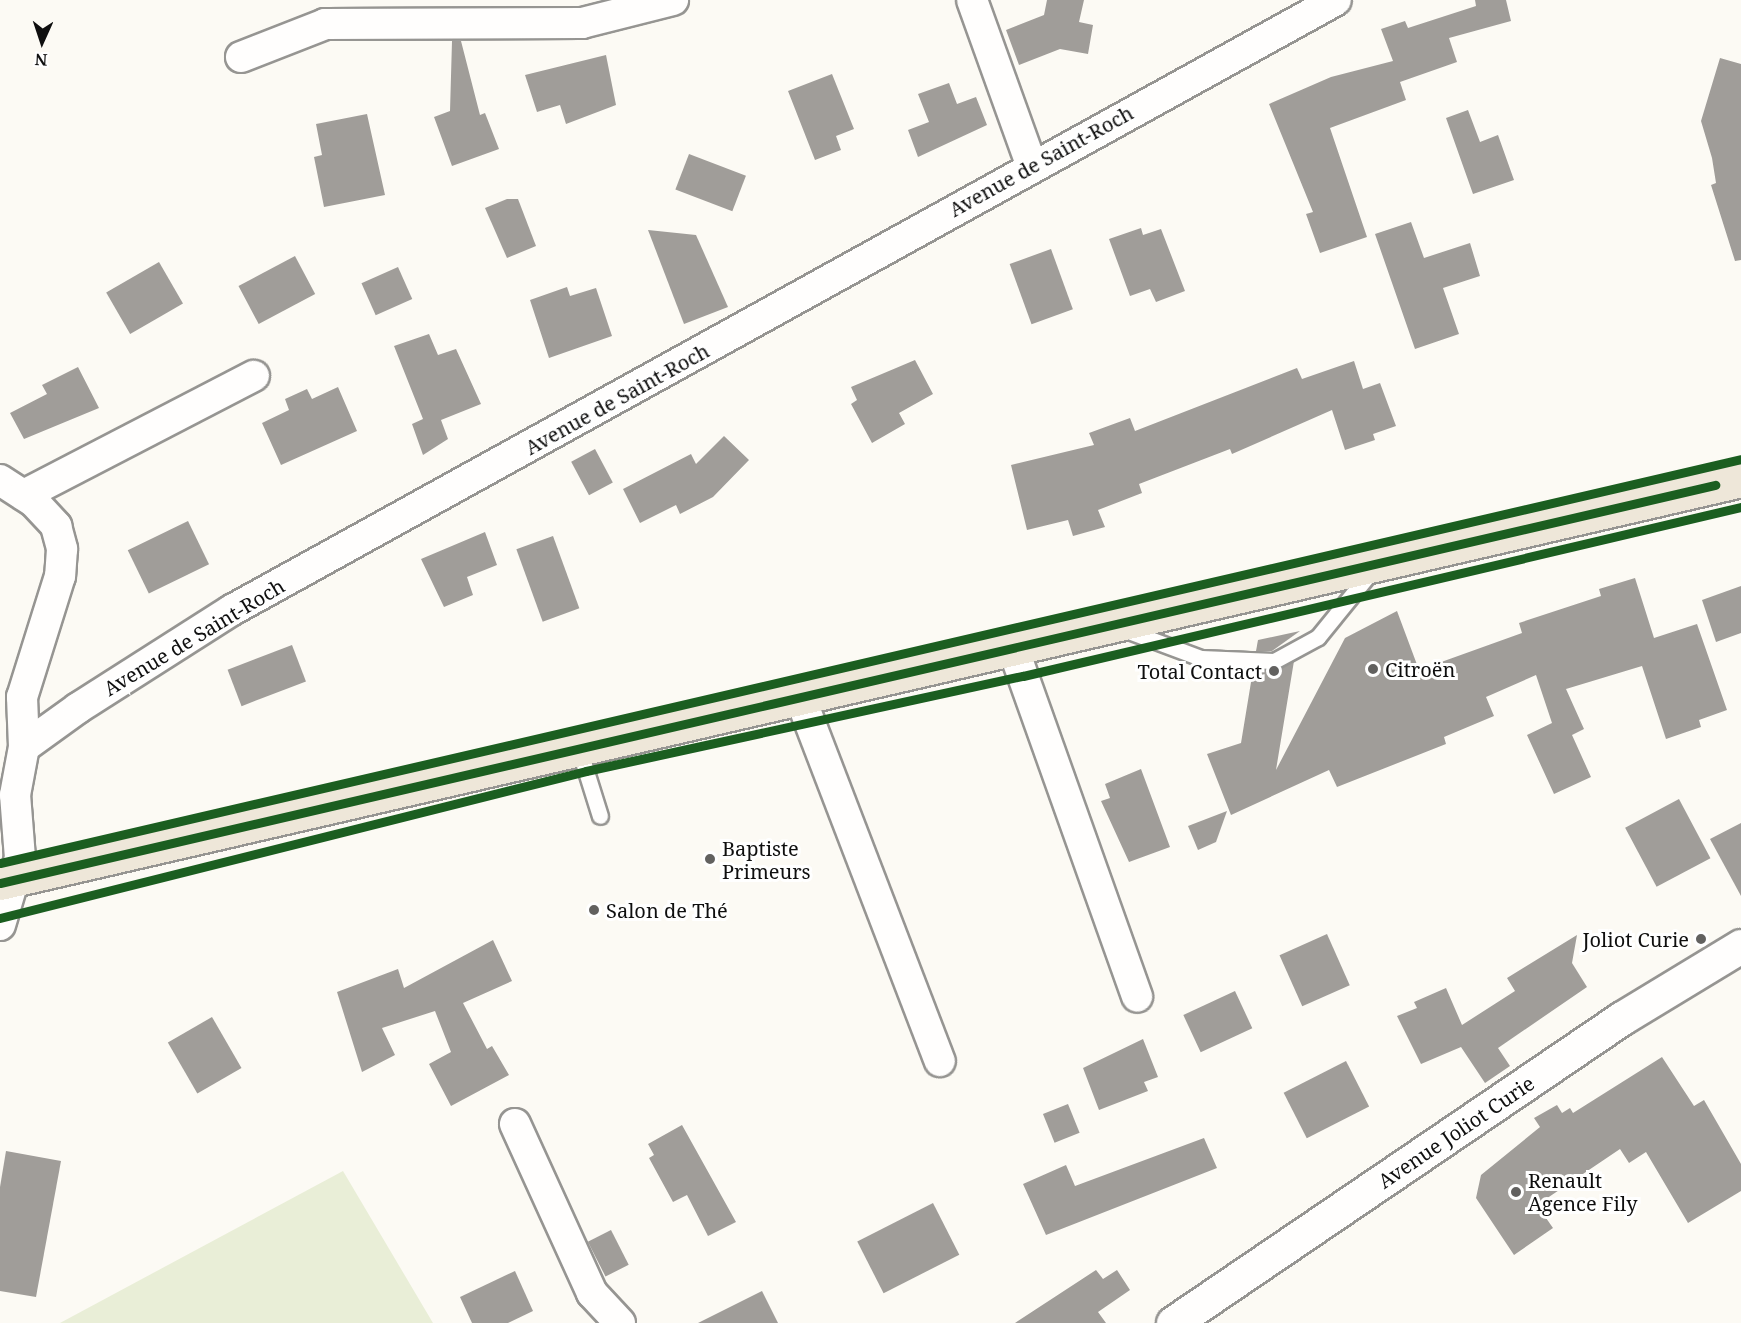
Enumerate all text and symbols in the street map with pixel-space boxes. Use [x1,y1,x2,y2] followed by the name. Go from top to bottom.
[12,12,72,72] north arrow
[34,49,48,71] text: N
[945,100,1137,222] street label: Avenue de Saint-Roch
[521,338,713,460] street label: Avenue de Saint-Roch
[99,573,289,701] street label: Avenue de Saint-Roch
[1385,657,1455,681] place label: Citroën
[1138,659,1262,683] place label: Total Contact
[1366,662,1380,676] marker: Citroën
[1267,664,1281,678] marker: Total Contact
[722,836,811,883] place label: Baptiste Primeurs
[703,852,717,866] marker: Baptiste Primeurs
[606,898,728,922] place label: Salon de Thé
[587,903,601,917] marker: Salon de Thé
[1582,927,1689,951] place label: Joliot Curie
[1694,932,1708,946] marker: Joliot Curie
[1373,1071,1539,1193] street label: Avenue Joliot Curie
[1528,1168,1637,1215] place label: Renault Agence Fily
[1509,1185,1523,1199] marker: Renault Agence Fily

